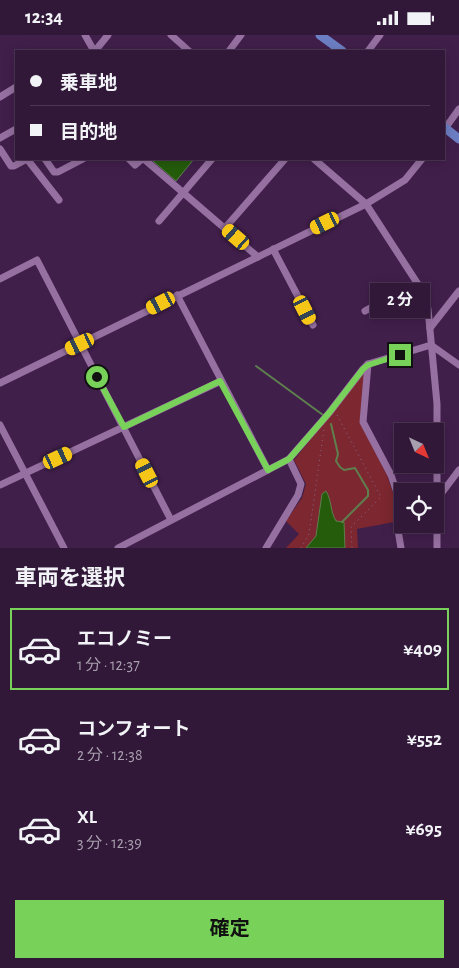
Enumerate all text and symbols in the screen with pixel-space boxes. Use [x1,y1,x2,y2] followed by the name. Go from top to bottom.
[25,8,63,27] text: 12:34
[60,74,117,93] text: 乗車地
[60,123,117,142] text: 目的地
[308,210,341,236] car
[219,221,252,253] car
[370,283,430,317] callout: 2 分
[144,290,177,316] car
[387,292,413,308] text: 2 分
[291,293,318,327] car
[63,331,96,357] car
[389,344,411,366] route end
[86,366,108,388] route start
[394,423,444,473] north arrow
[394,423,444,533] map controls
[41,445,74,471] car
[133,456,160,490] car
[394,483,444,533] button: locate
[15,567,125,589] text: 車両を選択
[17,627,62,672] icon: car
[77,630,172,649] text: エコノミー
[403,640,442,659] text: ¥409
[77,657,140,673] text: 1 分 · 12:37
[17,717,62,762] icon: car
[77,720,190,739] text: コンフォート
[407,730,442,749] text: ¥552
[77,747,143,763] text: 2 分 · 12:38
[17,807,62,852] icon: car
[77,808,97,827] text: XL
[405,820,442,839] text: ¥695
[77,835,142,851] text: 3 分 · 12:39
[15,900,444,958] button: 確定

